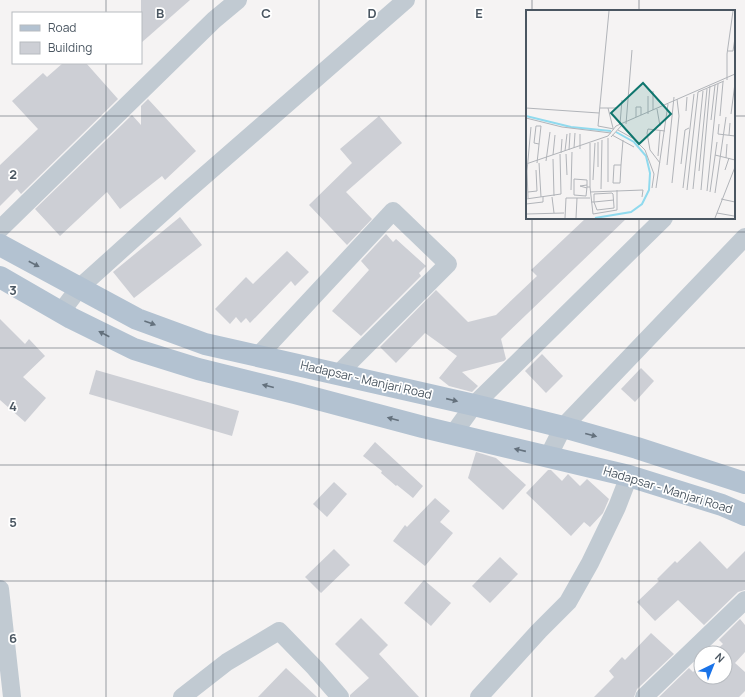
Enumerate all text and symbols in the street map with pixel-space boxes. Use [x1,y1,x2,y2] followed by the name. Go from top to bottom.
[156,4,164,22] text: B
[261,4,271,22] text: C
[367,4,377,22] text: D
[475,4,483,22] text: E
[526,10,735,219] inset map
[12,12,142,64] legend
[48,19,76,36] text: Road
[48,39,92,56] text: Building
[9,165,17,183] text: 2
[28,260,40,267] one-way arrow
[9,281,17,299] text: 3
[144,321,156,327] one-way arrow
[99,331,110,337] one-way arrow
[299,356,433,403] street label: Hadapsar - Manjari Road
[261,383,273,389] one-way arrow
[9,397,17,415] text: 4
[445,398,458,404] one-way arrow
[387,416,399,422] one-way arrow
[586,432,598,438] one-way arrow
[513,447,525,453] one-way arrow
[601,462,735,517] street label: Hadapsar - Manjari Road
[9,513,17,531] text: 5
[9,629,17,647] text: 6
[693,645,733,685] north arrow
[712,649,728,666] text: N

